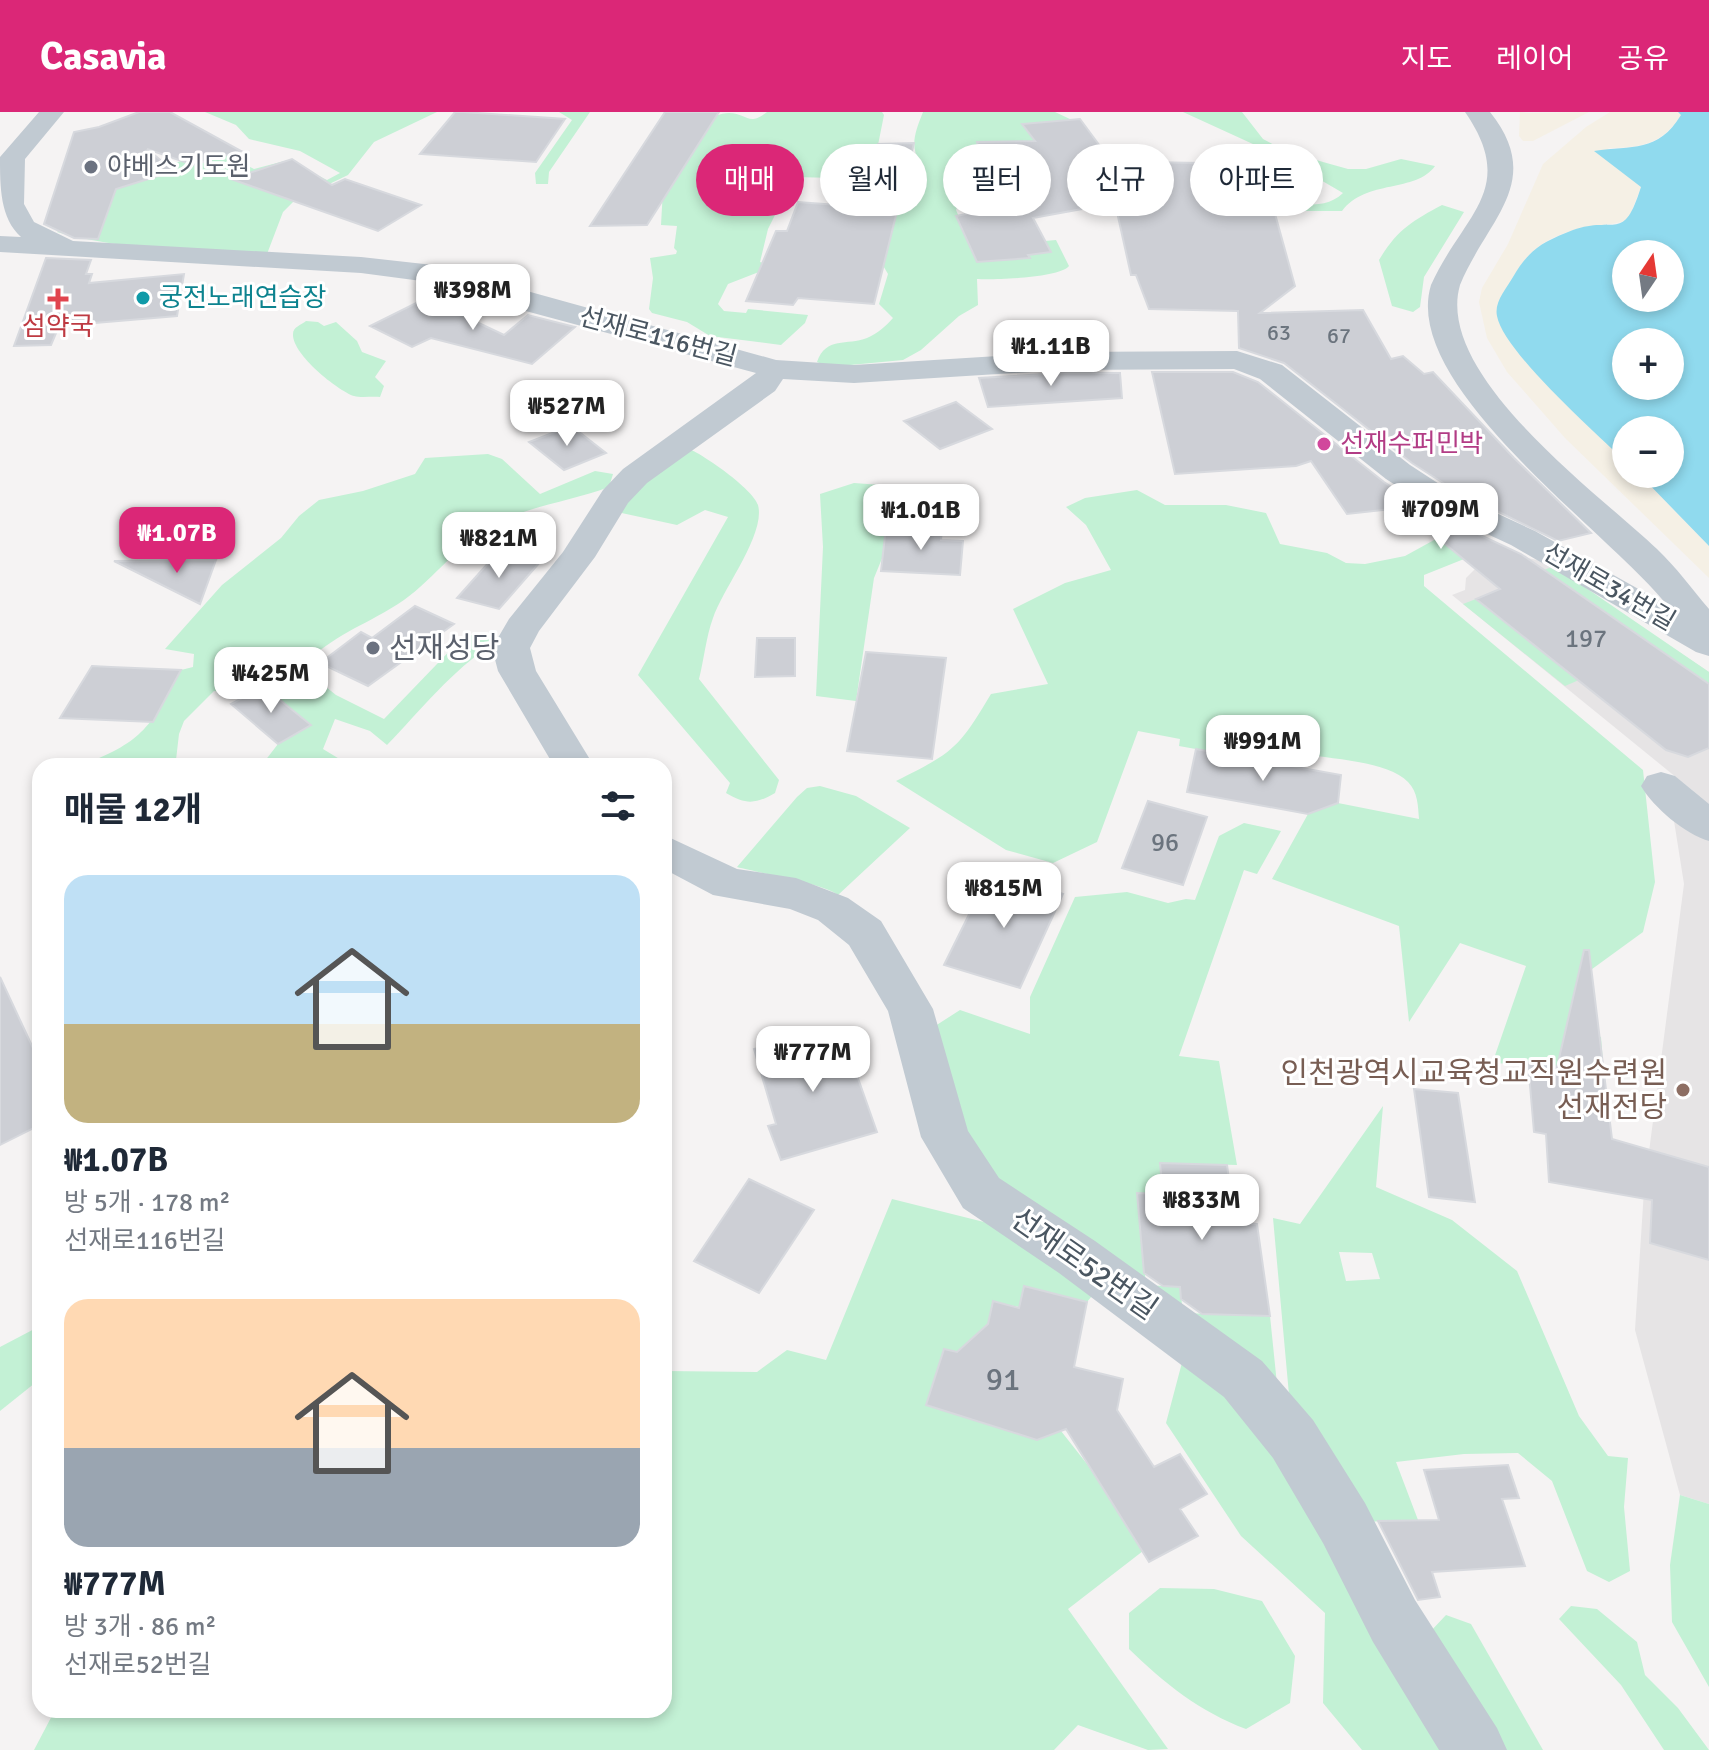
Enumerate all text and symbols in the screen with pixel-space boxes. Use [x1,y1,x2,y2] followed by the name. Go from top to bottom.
[40,33,167,80] text: Casavia
[1401,42,1452,76] text: 지도
[1496,42,1573,76] text: 레이어
[1617,42,1669,76] text: 공유
[696,144,804,216] chip: 매매
[820,144,927,216] chip: 월세
[943,144,1051,216] chip: 필터
[1067,144,1174,216] chip: 신규
[1190,144,1323,216] chip: 아파트
[107,151,251,183] place label: 야베스기도원
[82,158,100,176] marker: 야베스기도원
[1612,240,1684,312] north arrow
[1612,240,1684,488] map controls
[417,264,529,332] pin: ₩398M
[434,274,512,306] text: ₩398M
[159,282,326,314] place label: 궁전노래연습장
[134,289,152,307] marker: 궁전노래연습장
[49,290,67,308] marker: 섬약국
[576,301,740,373] street label: 선재로116번길
[22,311,94,343] place label: 섬약국
[1267,319,1291,346] house number: 63
[986,320,1116,388] pin: ₩1.11B
[1327,322,1351,349] house number: 67
[1612,328,1684,400] button: +
[1011,330,1091,362] text: ₩1.11B
[511,380,623,448] pin: ₩527M
[528,390,606,422] text: ₩527M
[1612,416,1684,488] button: −
[1340,428,1484,460] place label: 선재수퍼민박
[1315,435,1333,453] marker: 선재수퍼민박
[1385,483,1497,551] pin: ₩709M
[856,484,986,552] pin: ₩1.01B
[1402,493,1480,525] text: ₩709M
[881,494,961,526] text: ₩1.01B
[112,507,242,575] pin: ₩1.07B
[443,512,555,580] pin: ₩821M
[137,517,217,549] text: ₩1.07B
[460,522,538,554] text: ₩821M
[1537,536,1681,638] street label: 선재로34번길
[1565,623,1607,655] house number: 197
[389,630,499,667] place label: 선재성당
[364,639,382,657] marker: 선재성당
[215,647,327,715] pin: ₩425M
[232,657,310,689] text: ₩425M
[1207,715,1319,783] pin: ₩991M
[1224,725,1302,757] text: ₩991M
[596,784,640,828] icon: filters
[64,789,202,831] text: 매물 12개
[1151,827,1179,859] house number: 96
[948,862,1060,930] pin: ₩815M
[965,872,1043,904] text: ₩815M
[280,927,424,1071] icon: home
[757,1026,869,1094] pin: ₩777M
[774,1036,852,1068] text: ₩777M
[1281,1055,1667,1126] place label: 인천광역시교육청교직원수련원 선재전당
[1674,1081,1692,1099] marker: 인천광역시교육청교직원수련원 선재전당
[64,1139,168,1181] text: ₩1.07B
[1146,1174,1258,1242] pin: ₩833M
[1163,1184,1241,1216] text: ₩833M
[64,1187,230,1219] text: 방 5개 · 178 m²
[1004,1200,1164,1328] street label: 선재로52번길
[64,1225,226,1257] text: 선재로116번길
[280,1351,424,1495] icon: home
[986,1360,1020,1399] house number: 91
[64,1563,166,1605] text: ₩777M
[64,1611,216,1643] text: 방 3개 · 86 m²
[64,1649,212,1681] text: 선재로52번길

